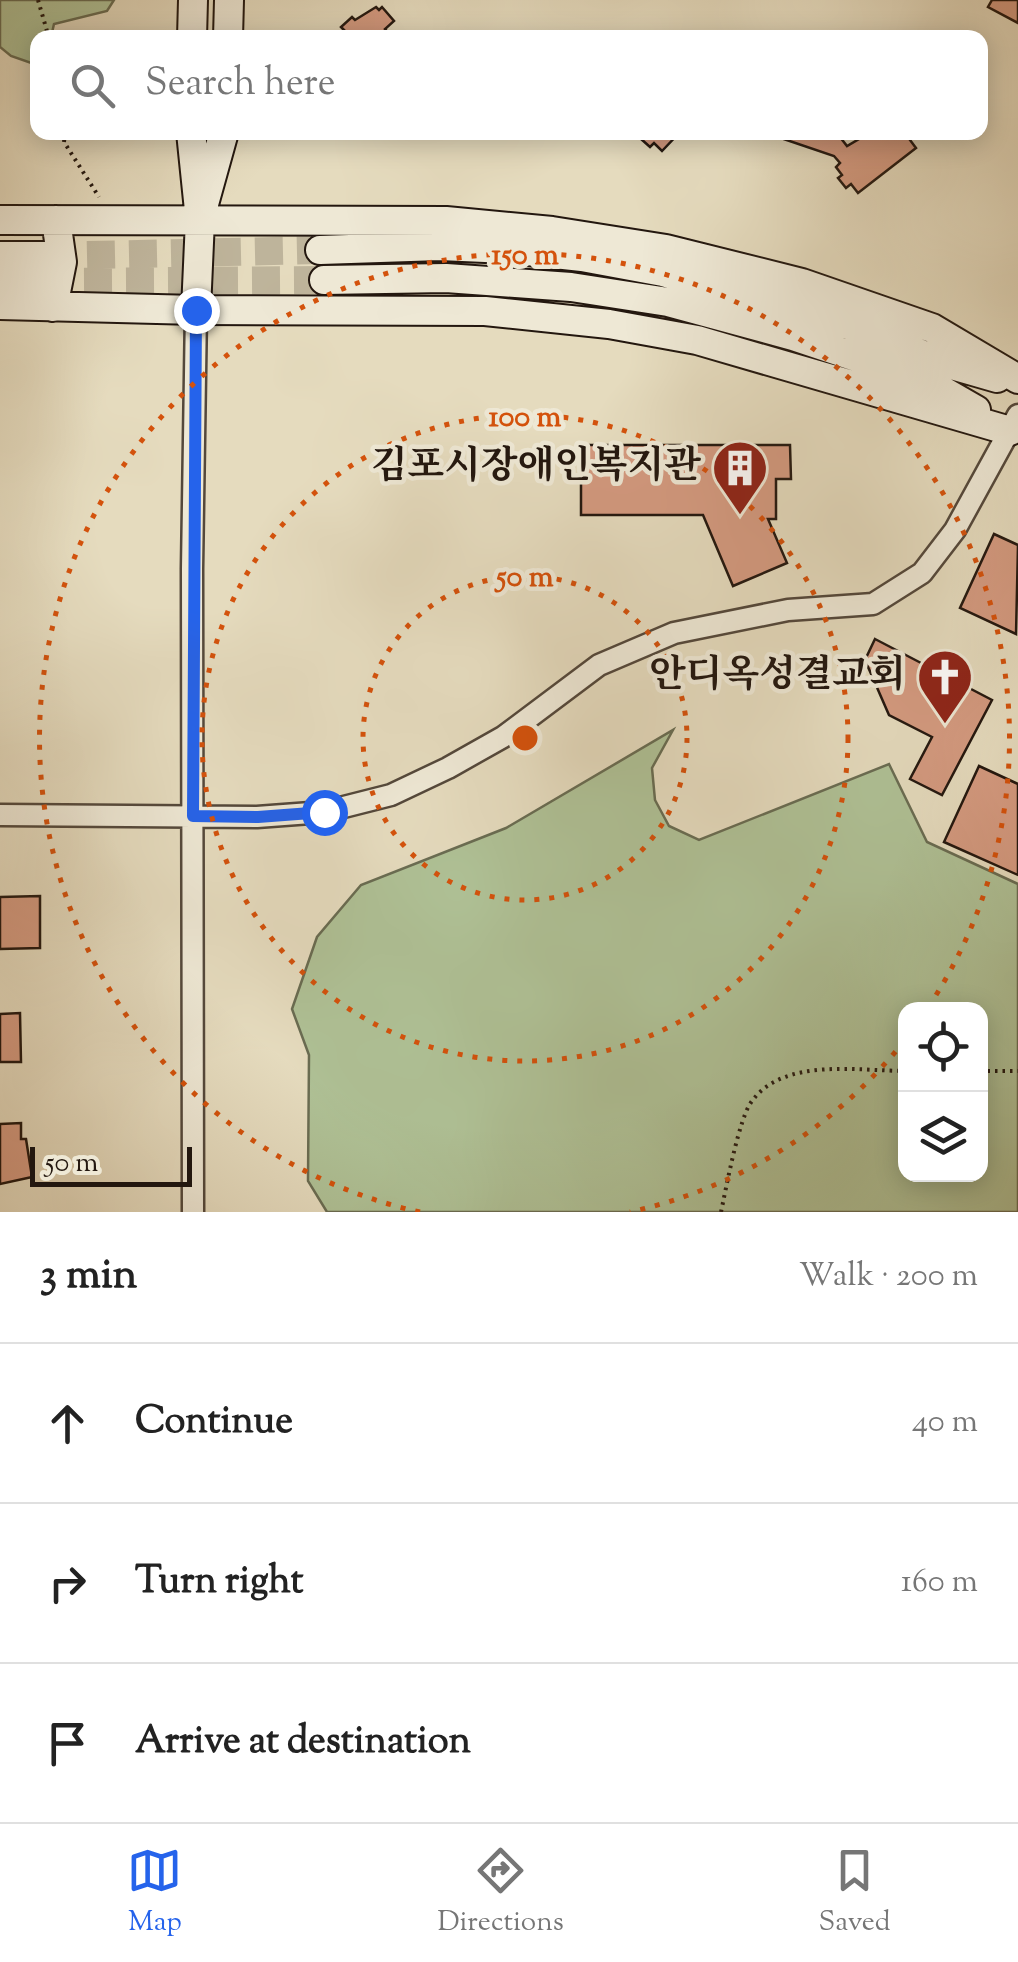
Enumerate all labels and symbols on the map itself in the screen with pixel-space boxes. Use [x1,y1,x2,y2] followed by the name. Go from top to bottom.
[491,235,559,278] text: 150 m
[174,288,220,334] route end
[489,397,562,440] text: 100 m
[710,438,770,517] building icon: 김포시장애인복지관
[371,441,701,495] place label: 김포시장애인복지관
[494,557,554,600] text: 50 m
[915,647,975,726] church icon: 안디옥성결교회
[649,650,906,704] place label: 안디옥성결교회
[507,720,543,756] centre of rings
[302,790,348,836] route start
[30,1142,192,1186] scale bar

